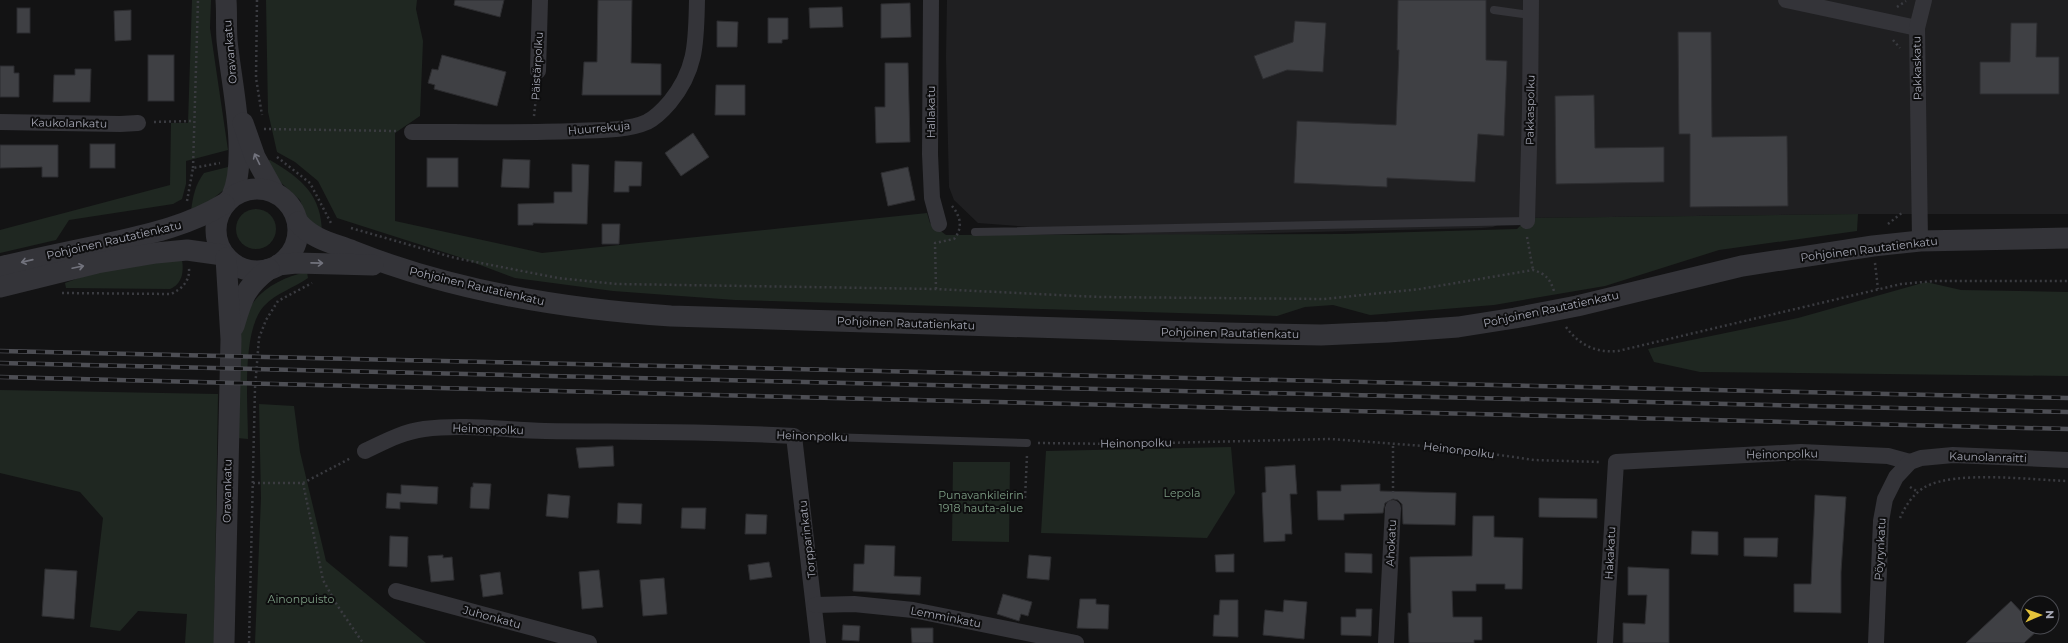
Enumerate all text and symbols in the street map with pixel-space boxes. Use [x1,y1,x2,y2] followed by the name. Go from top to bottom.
[220,19,240,85] street label: Oravankatu
[528,31,546,101] street label: Päistärpolku
[1909,36,1925,100] street label: Pakkaskatu
[1522,75,1538,145] street label: Pakkaspolku
[924,86,938,138] street label: Hallakatu
[31,115,107,131] street label: Kaukolankatu
[567,118,631,138] street label: Huurrekuja
[253,153,260,165] one-way arrow
[45,218,183,262] street label: Pohjoinen Rautatienkatu
[1800,234,1938,264] street label: Pohjoinen Rautatienkatu
[20,258,33,265] one-way arrow
[310,259,323,267] one-way arrow
[71,262,84,270] one-way arrow
[408,264,546,308] street label: Pohjoinen Rautatienkatu
[1482,288,1620,330] street label: Pohjoinen Rautatienkatu
[837,314,975,332] street label: Pohjoinen Rautatienkatu
[1161,325,1299,341] street label: Pohjoinen Rautatienkatu
[452,421,524,437] street label: Heinonpolku
[776,428,848,444] street label: Heinonpolku
[1100,435,1172,451] street label: Heinonpolku
[1423,439,1495,461] street label: Heinonpolku
[1746,446,1818,462] street label: Heinonpolku
[1949,449,2027,465] street label: Kaunolanraitti
[219,459,235,523] street label: Oravankatu
[1164,486,1200,500] park label: Lepola
[938,488,1024,515] park label: Punavankileirin 1918 hauta-alue
[795,500,819,578] street label: Torpparinkatu
[1871,517,1889,581] street label: Pöyrynkatu
[1383,519,1399,567] street label: Ahokatu
[1602,526,1618,580] street label: Hakakatu
[268,592,335,606] park label: Ainonpuisto
[2020,595,2060,635] north arrow
[460,602,523,631] street label: Juhonkatu
[910,603,982,631] street label: Lemminkatu
[2043,610,2057,619] text: N

